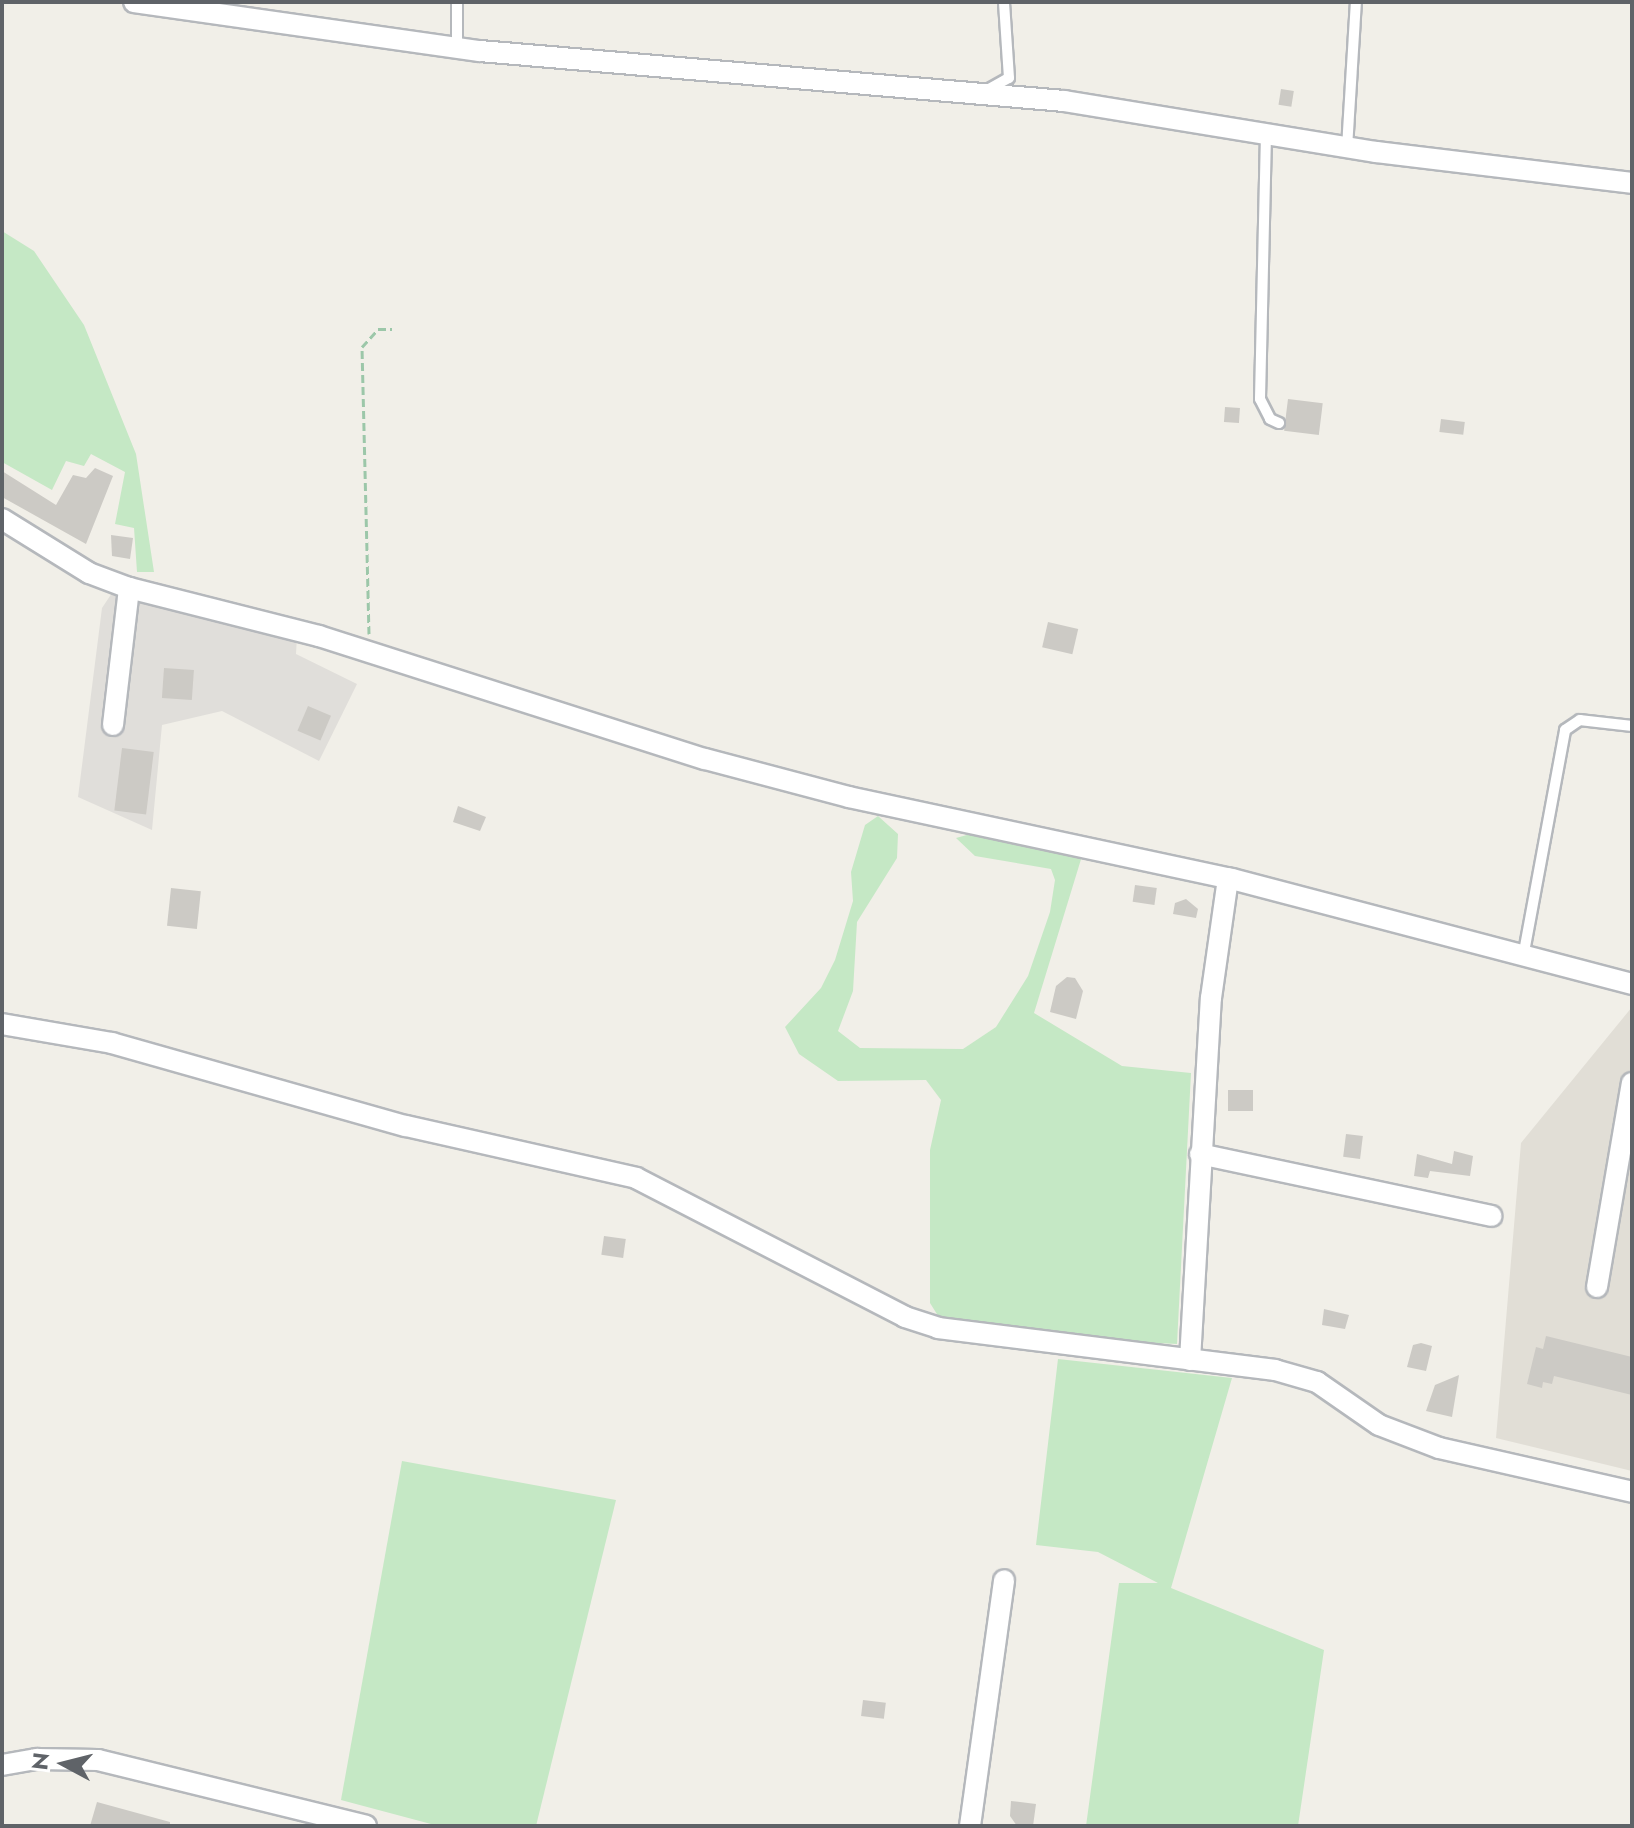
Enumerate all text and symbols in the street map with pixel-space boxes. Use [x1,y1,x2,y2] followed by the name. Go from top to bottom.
[24,1724,104,1804] north arrow
[23,1750,57,1772] text: N

